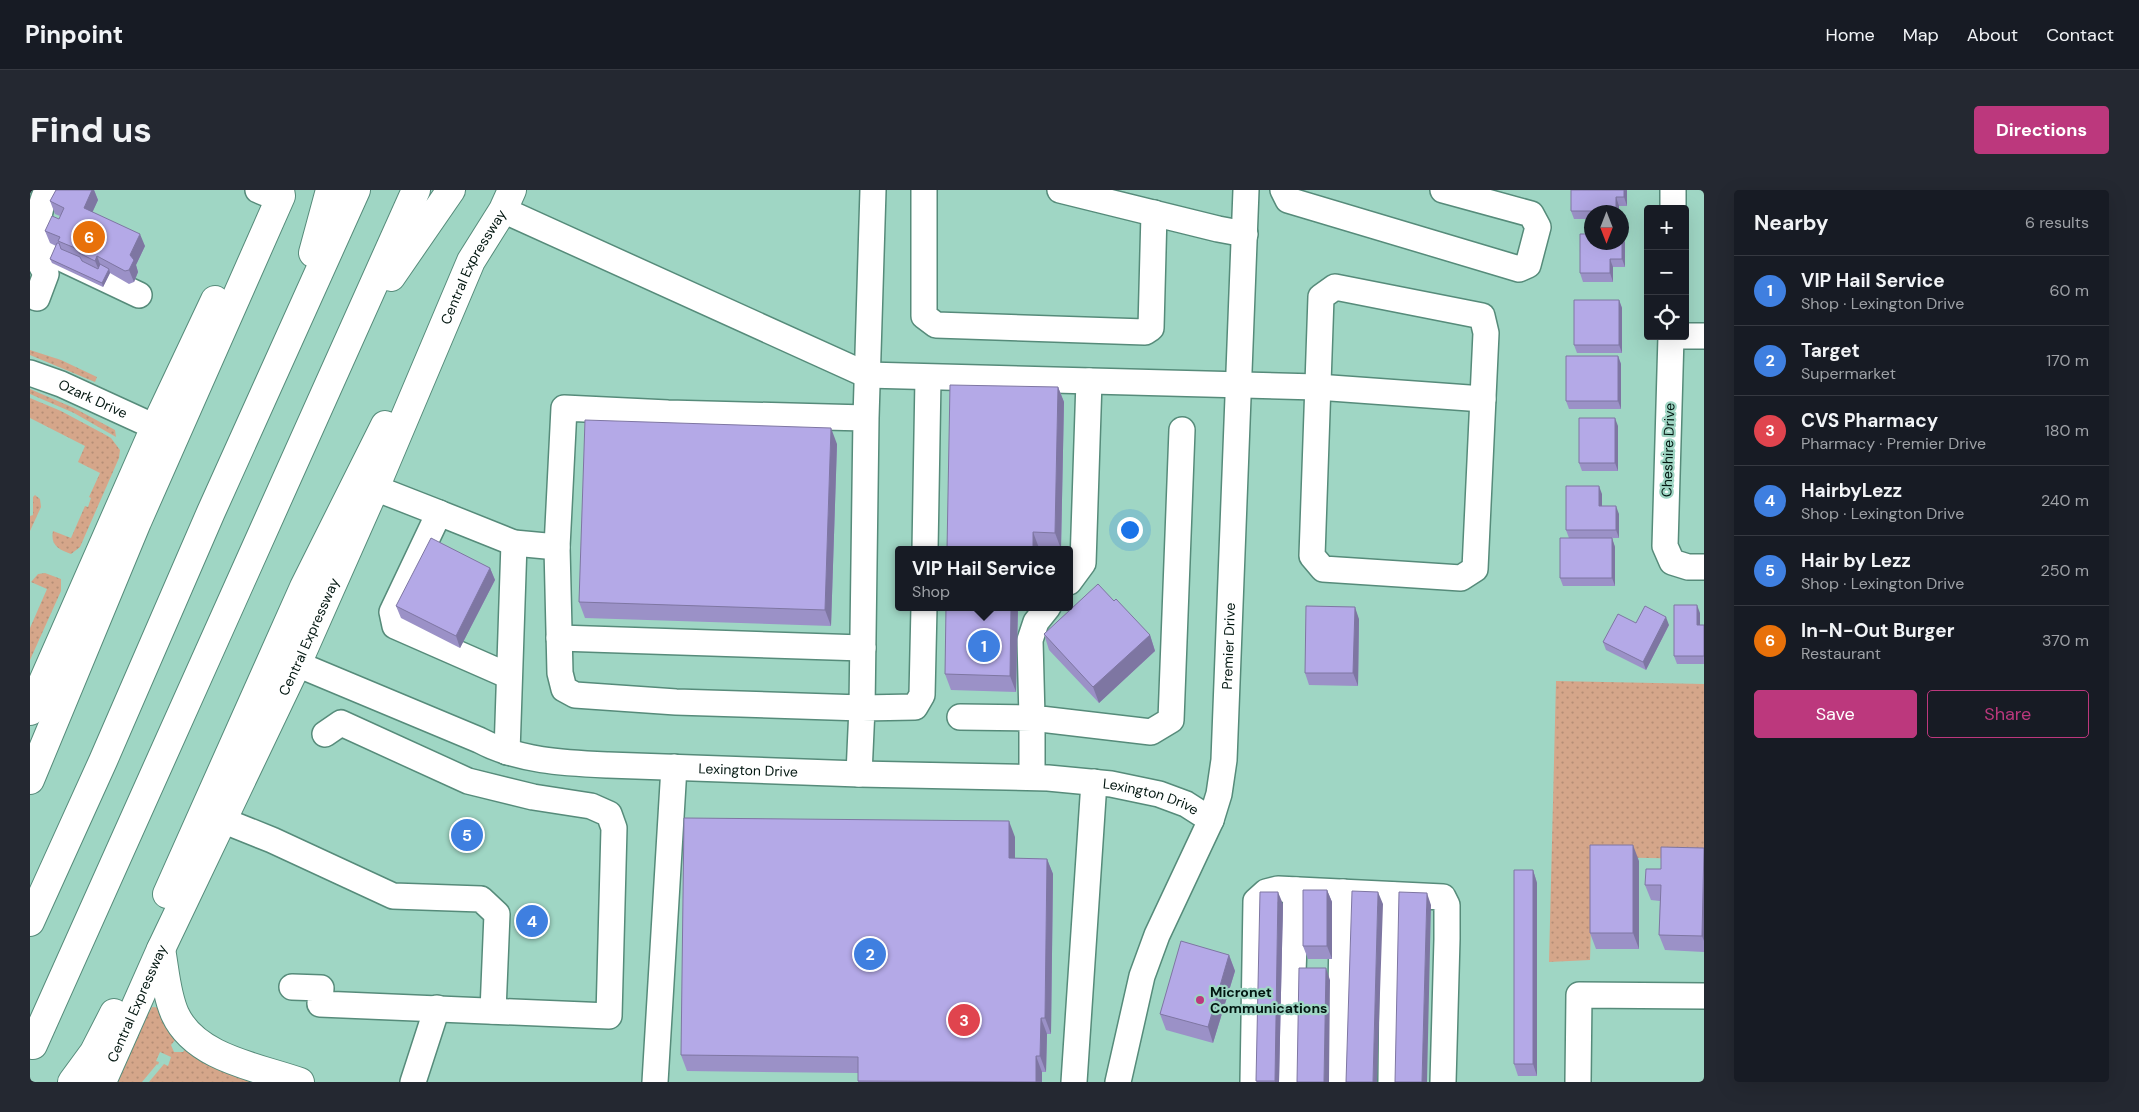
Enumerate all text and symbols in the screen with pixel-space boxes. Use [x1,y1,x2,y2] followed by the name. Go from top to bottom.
[25,19,123,50] text: Pinpoint
[1825,23,1875,47] text: Home
[1903,23,1939,47] text: Map
[1967,23,2018,47] text: About
[2046,23,2114,47] text: Contact
[1974,106,2109,154] button: Directions
[30,107,152,153] text: Find us
[1584,205,1629,250] north arrow
[1644,205,1689,340] map controls
[1644,205,1689,250] button: +
[436,206,510,327] street label: Central Expressway
[1754,209,1828,237] text: Nearby
[2025,212,2089,233] text: 6 results
[73,218,105,256] pin: 6
[1644,250,1689,295] button: −
[1801,268,1945,293] text: VIP Hail Service
[1767,280,1773,301] text: 1
[2049,280,2089,301] text: 60 m
[1801,293,1964,314] text: Shop · Lexington Drive
[1644,295,1689,340] button: locate
[1801,338,1860,363] text: Target
[1765,350,1775,371] text: 2
[2046,350,2089,371] text: 170 m
[1801,363,1896,384] text: Supermarket
[56,375,130,422] street label: Ozark Drive
[1657,403,1679,497] street label: Cheshire Drive
[1801,408,1938,433] text: CVS Pharmacy
[1765,420,1775,441] text: 3
[2045,420,2089,441] text: 180 m
[1801,433,1986,454] text: Pharmacy · Premier Drive
[1801,478,1902,503] text: HairbyLezz
[1765,490,1775,511] text: 4
[2041,490,2089,511] text: 240 m
[1801,503,1964,524] text: Shop · Lexington Drive
[1117,517,1143,543] your location
[895,546,1073,611] popup
[1801,548,1911,573] text: Hair by Lezz
[912,556,1056,581] text: VIP Hail Service
[1765,560,1775,581] text: 5
[2041,560,2089,581] text: 250 m
[1801,573,1964,594] text: Shop · Lexington Drive
[274,575,343,698] street label: Central Expressway
[912,581,950,602] text: Shop
[1218,602,1239,690] street label: Premier Drive
[1801,618,1954,643] text: In-N-Out Burger
[968,627,1000,665] pin: 1
[1765,630,1775,651] text: 6
[2042,630,2089,651] text: 370 m
[1801,643,1881,664] text: Restaurant
[1754,690,1917,738] button: Save
[1927,690,2089,738] button: Share
[698,759,798,781] street label: Lexington Drive
[1102,774,1202,819] street label: Lexington Drive
[451,816,483,854] pin: 5
[516,902,548,940] pin: 4
[854,935,886,973] pin: 2
[103,941,171,1065] street label: Central Expressway
[1210,983,1327,1017] place label: Micronet Communications
[1194,994,1206,1006] marker: Micronet Communications
[948,1001,980,1039] pin: 3

